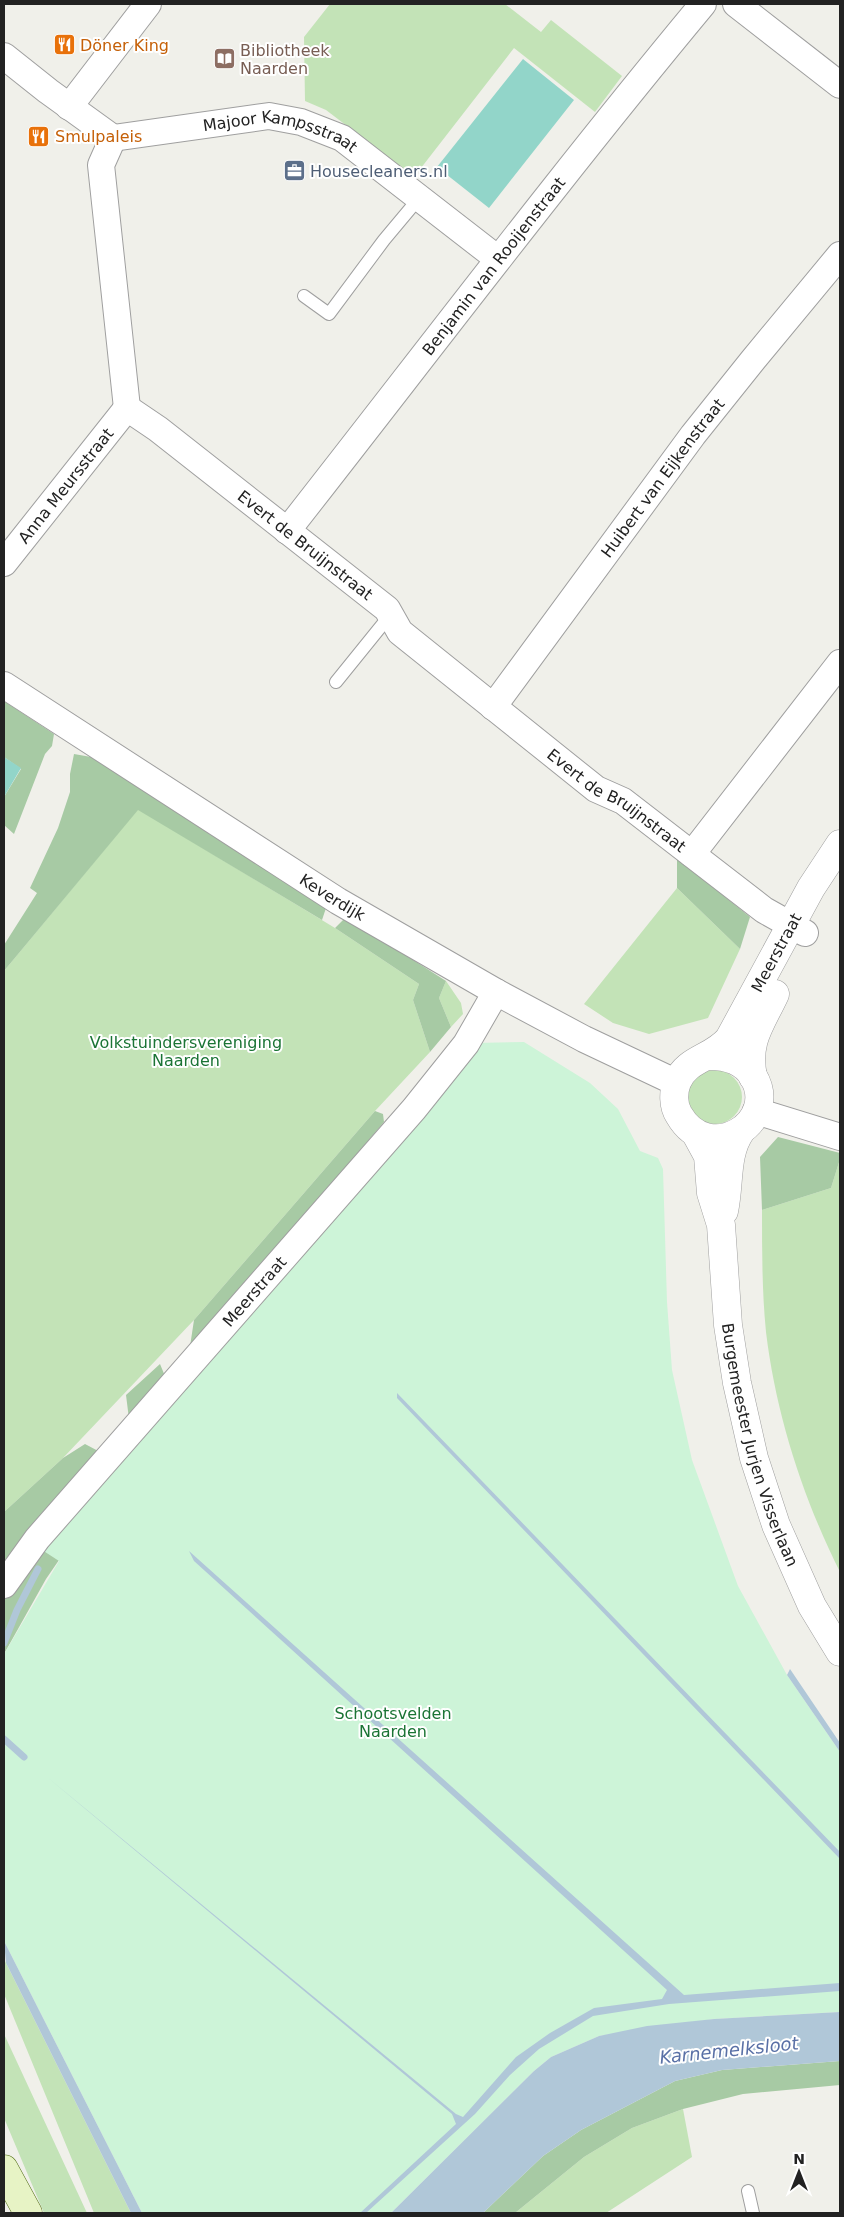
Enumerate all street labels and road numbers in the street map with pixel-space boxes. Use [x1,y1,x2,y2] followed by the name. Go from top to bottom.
[201,106,361,156] street label: Majoor Kampsstraat
[418,173,569,359] street label: Benjamin van Rooijenstraat
[597,394,728,561] street label: Huibert van Eijkenstraat
[14,424,117,547] street label: Anna Meursstraat
[234,486,377,604] street label: Evert de Bruijnstraat
[544,744,690,856] street label: Evert de Bruijnstraat
[296,869,369,925] street label: Keverdijk
[747,910,805,995] street label: Meerstraat
[218,1252,290,1330] street label: Meerstraat
[718,1322,803,1569] street label: Burgemeester Jurjen Visserlaan

